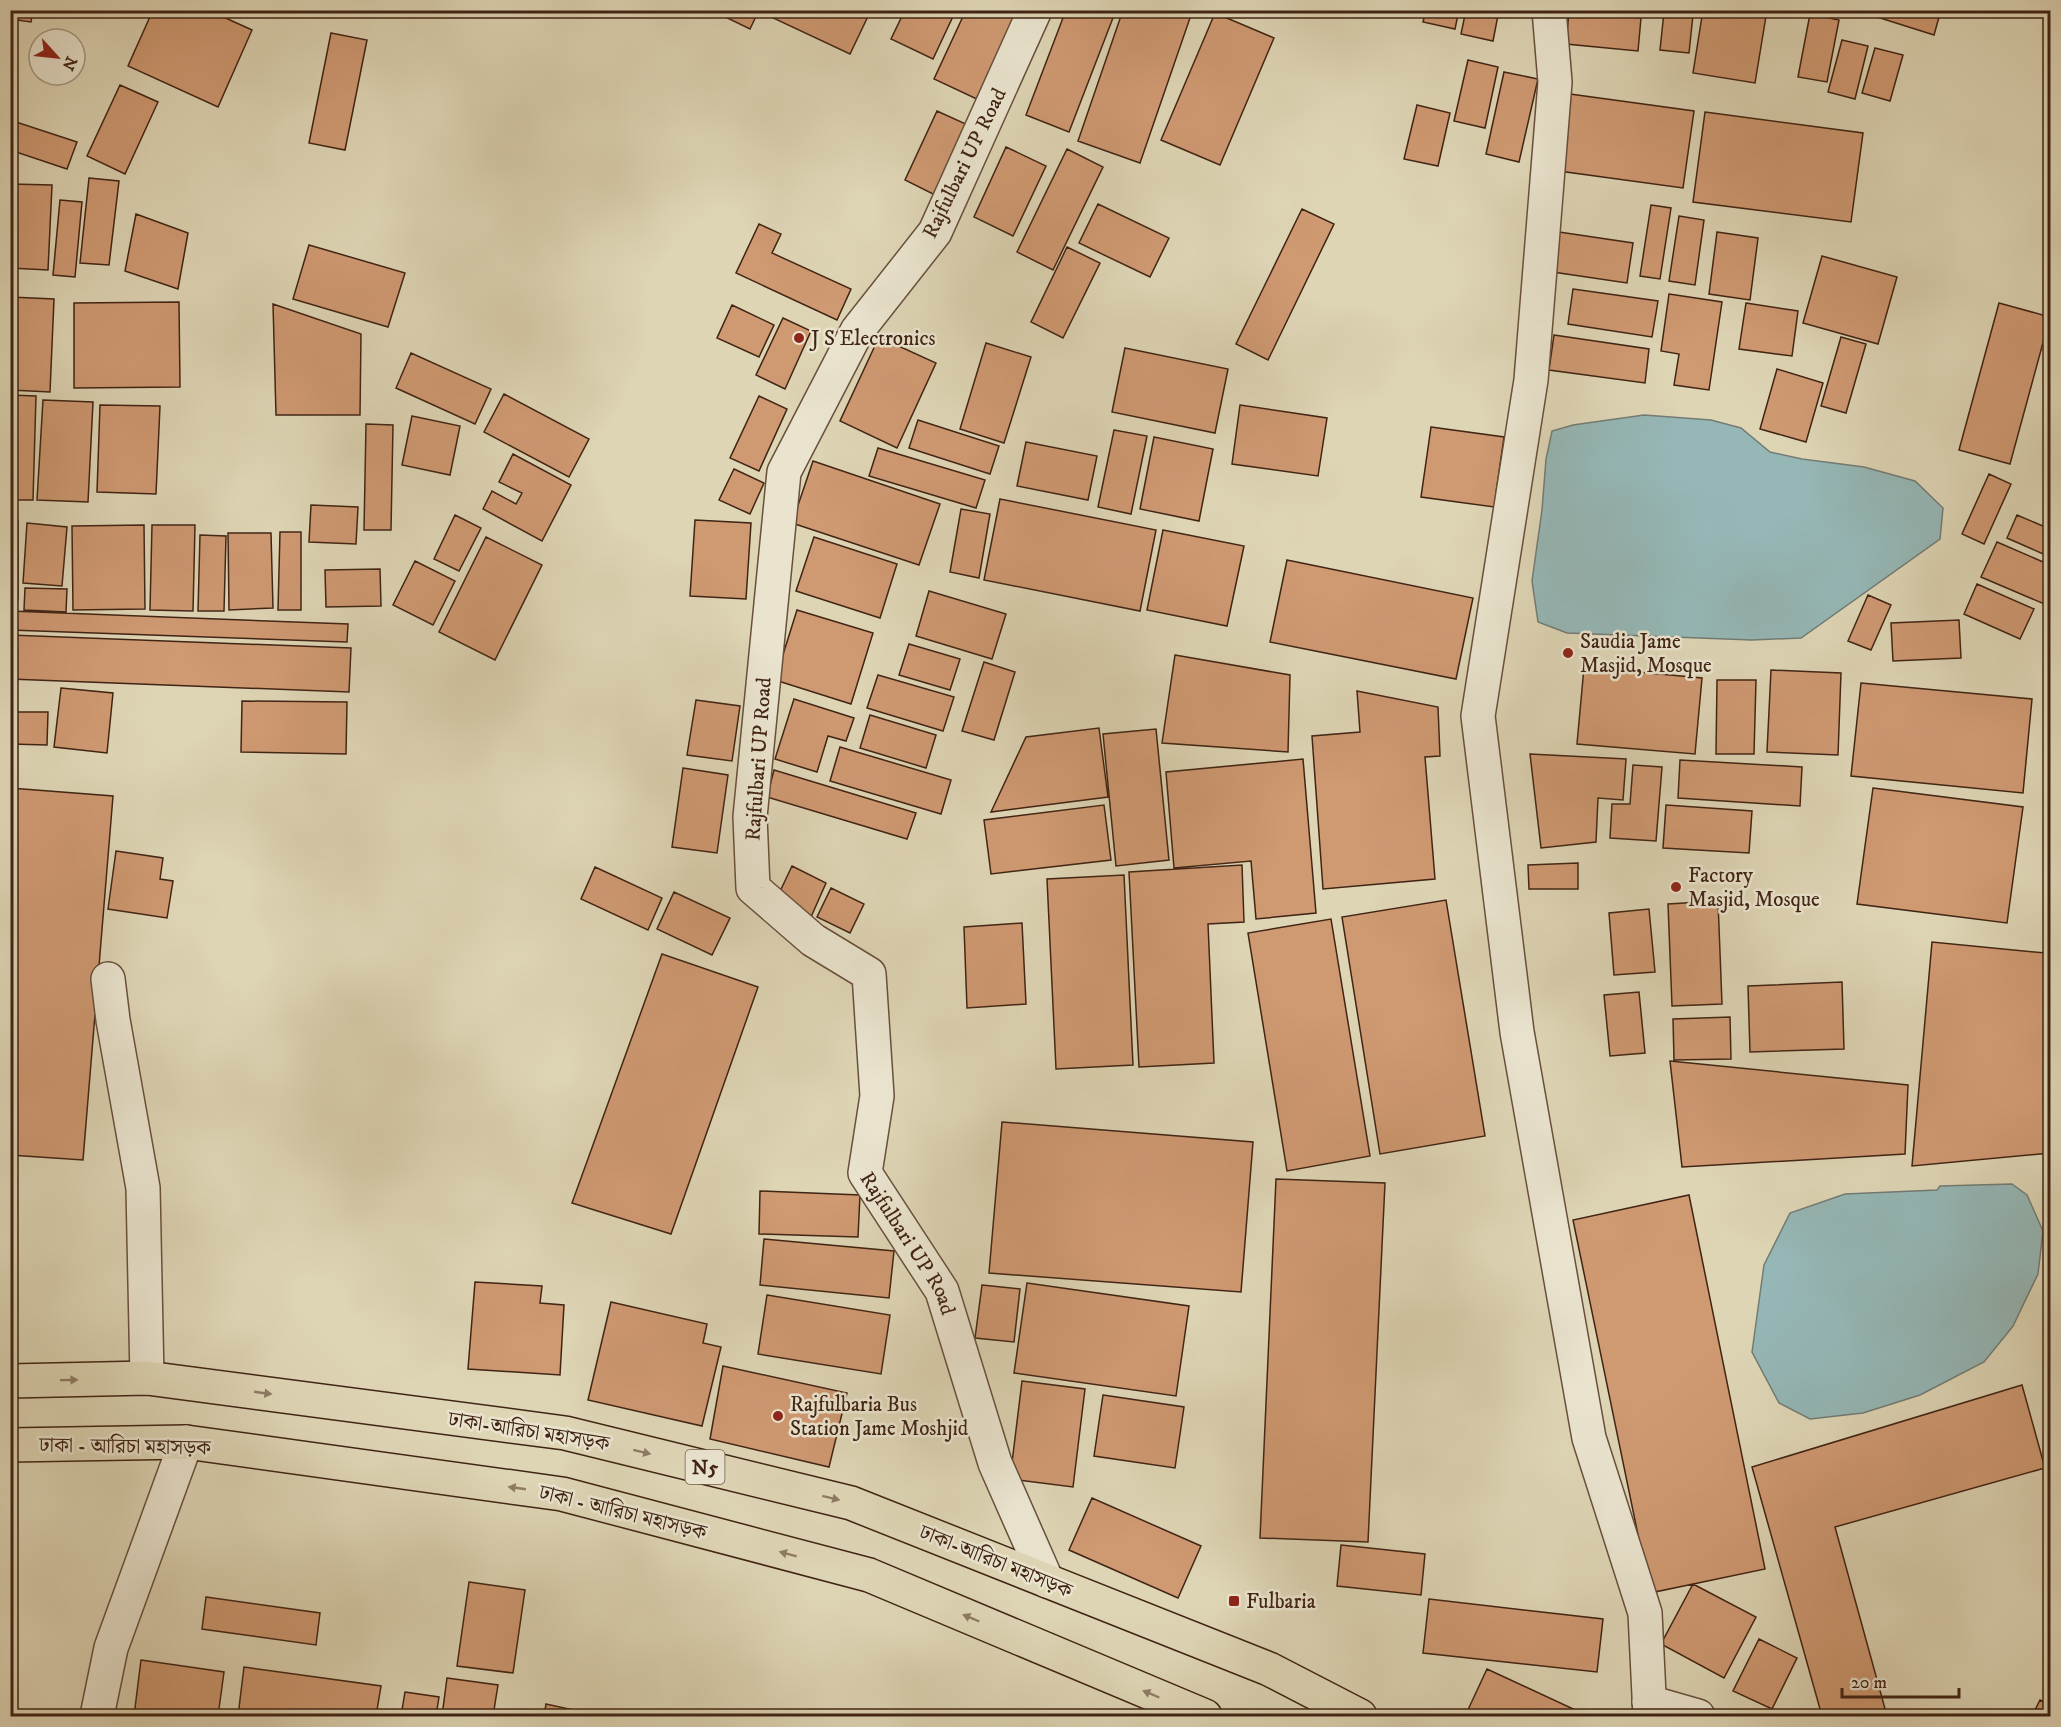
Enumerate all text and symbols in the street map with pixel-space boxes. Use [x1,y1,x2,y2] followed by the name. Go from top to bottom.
[27,27,87,87] north arrow
[58,53,81,74] text: N
[917,84,1013,243] street label: Rajfulbari UP Road
[809,326,936,352] place label: J S Electronics
[792,331,806,345] marker: J S Electronics
[1580,629,1712,679] place label: Saudia Jame Masjid, Mosque
[1561,646,1575,660] marker: Saudia Jame Masjid, Mosque
[740,676,778,842] street label: Rajfulbari UP Road
[1688,863,1820,913] place label: Factory Masjid, Mosque
[1669,880,1683,894] marker: Factory Masjid, Mosque
[854,1167,961,1319] street label: Rajfulbari UP Road
[59,1375,78,1384] one-way arrow
[254,1388,273,1398] one-way arrow
[790,1392,969,1442] place label: Rajfulbaria Bus Station Jame Moshjid
[446,1406,612,1458] street label: ঢাকা-আরিচা মহাসড়ক
[771,1409,785,1423] marker: Rajfulbaria Bus Station Jame Moshjid
[38,1432,212,1462] street label: ঢাকা - আরিচা মহাসড়ক
[633,1447,651,1457] one-way arrow
[686,1450,724,1484] road number: N5
[535,1479,710,1547] street label: ঢাকা - আরিচা মহাসড়ক
[508,1483,527,1492] one-way arrow
[822,1494,841,1504] one-way arrow
[914,1519,1077,1605] street label: ঢাকা-আরিচা মহাসড়ক
[779,1548,797,1558] one-way arrow
[1246,1589,1316,1615] place label: Fulbaria
[1227,1594,1241,1608] marker: Fulbaria
[962,1613,980,1623] one-way arrow
[1842,1661,1959,1699] scale bar
[1851,1672,1887,1694] text: 20 m
[1142,1689,1160,1698] one-way arrow

